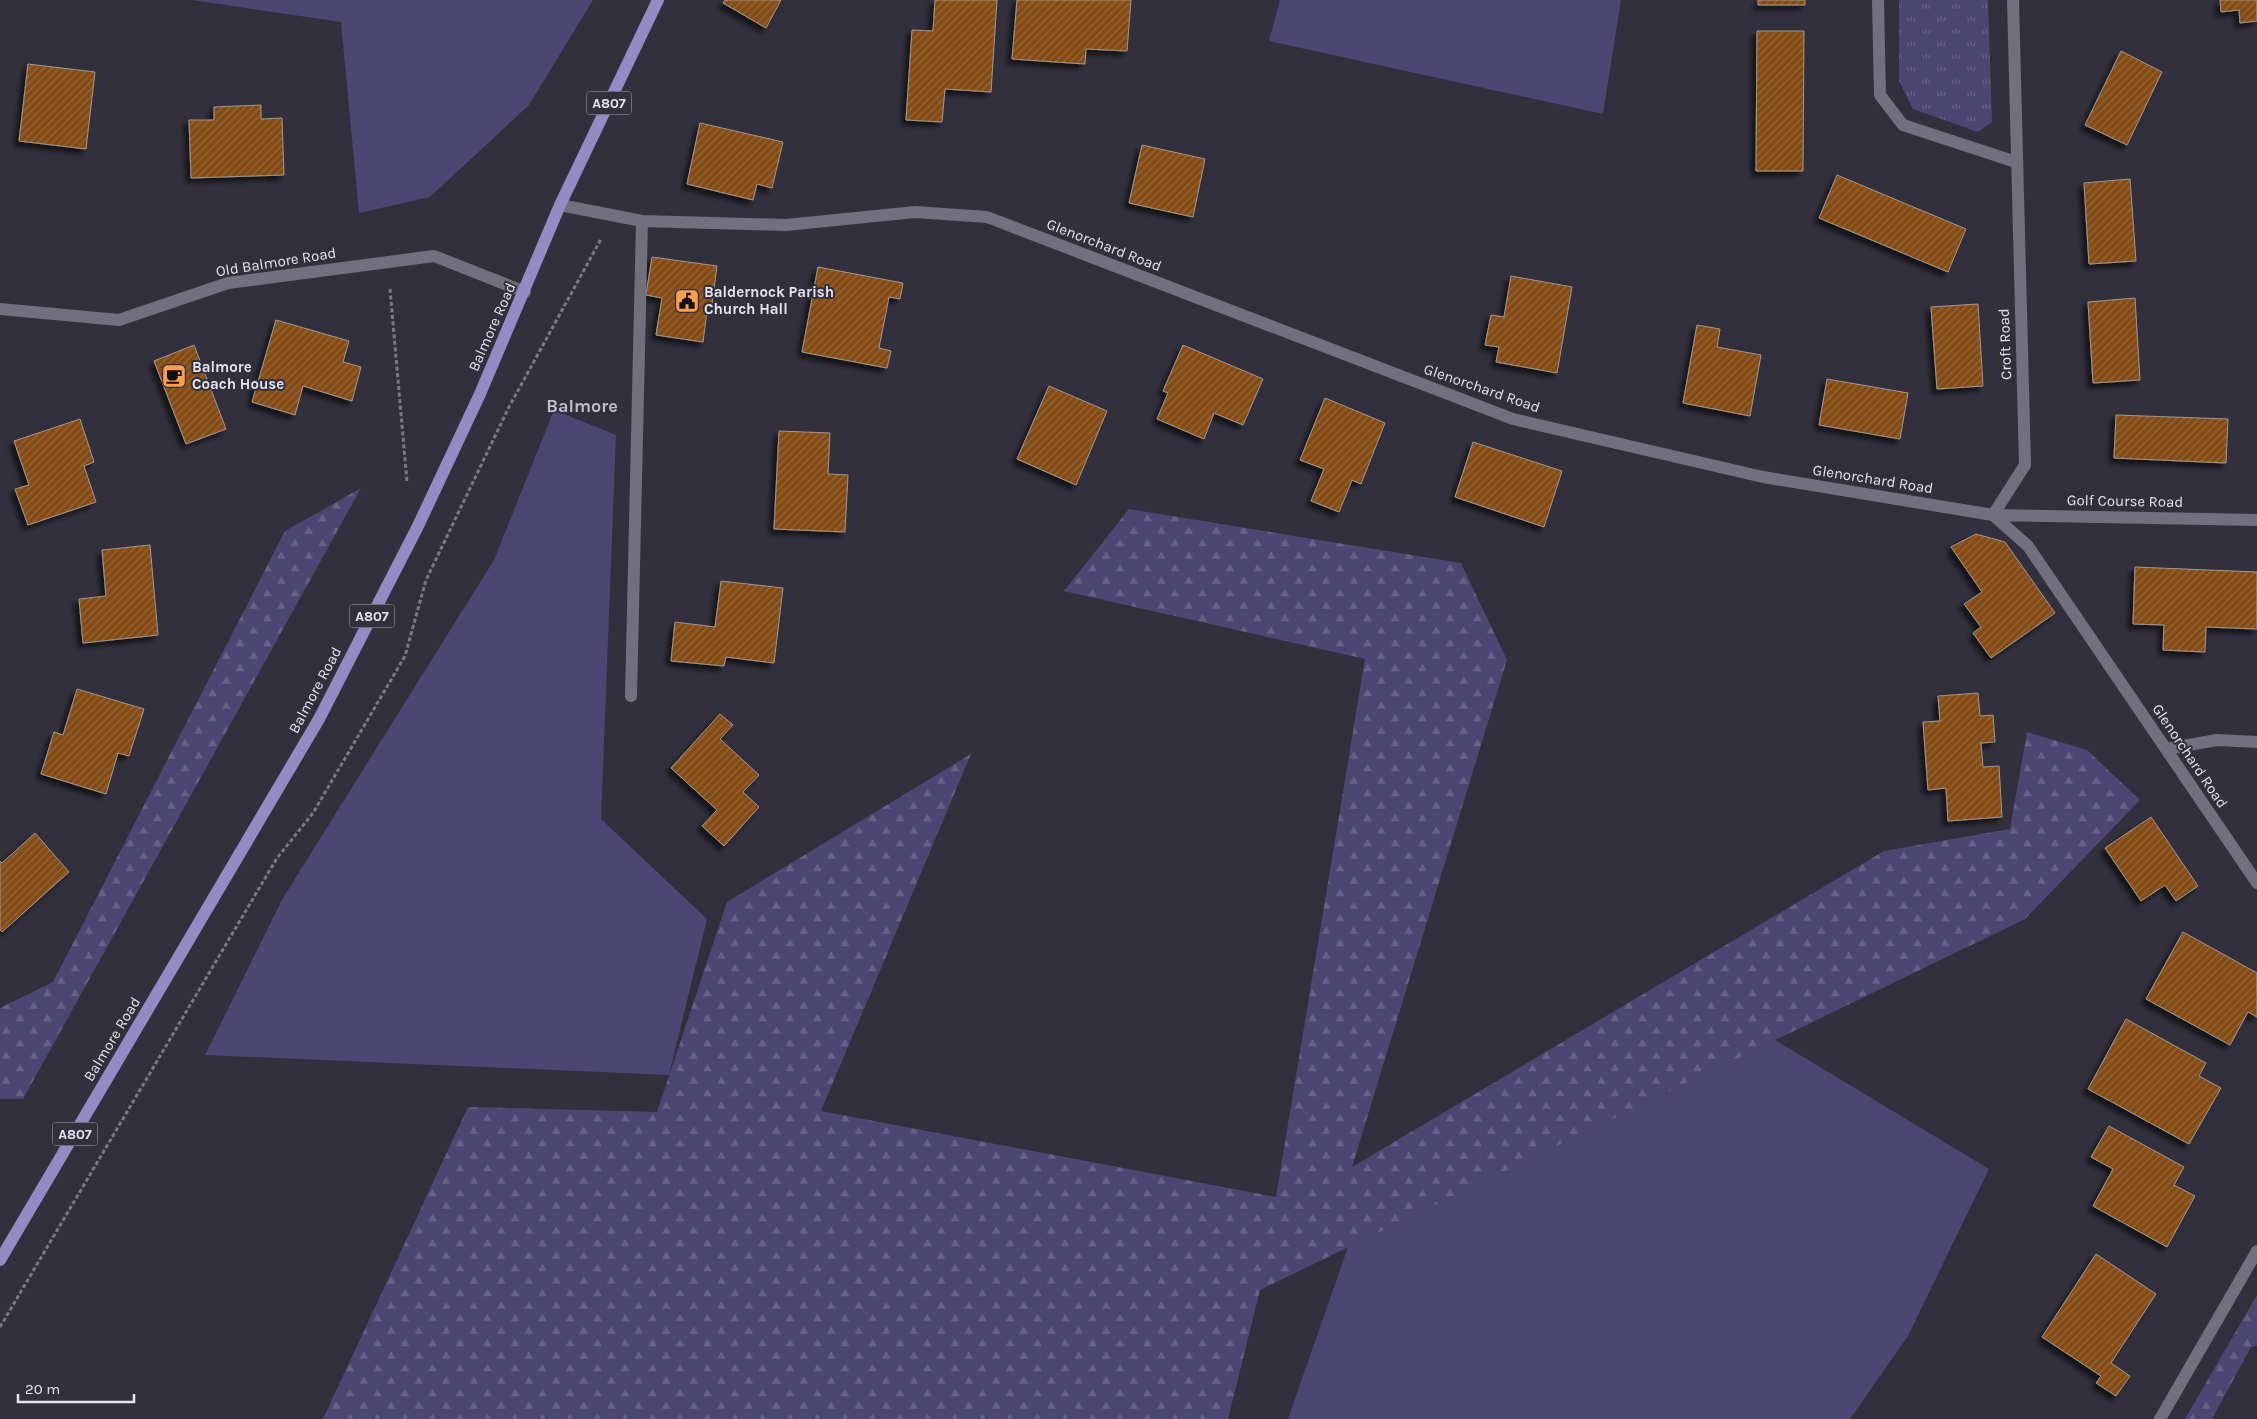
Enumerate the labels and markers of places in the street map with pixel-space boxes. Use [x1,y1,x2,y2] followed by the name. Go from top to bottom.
[704,283,834,318] place label: Baldernock Parish Church Hall
[674,288,700,314] public building icon: Baldernock Parish Church Hall
[192,358,284,393] place label: Balmore Coach House
[161,363,187,389] cafe icon: Balmore Coach House

